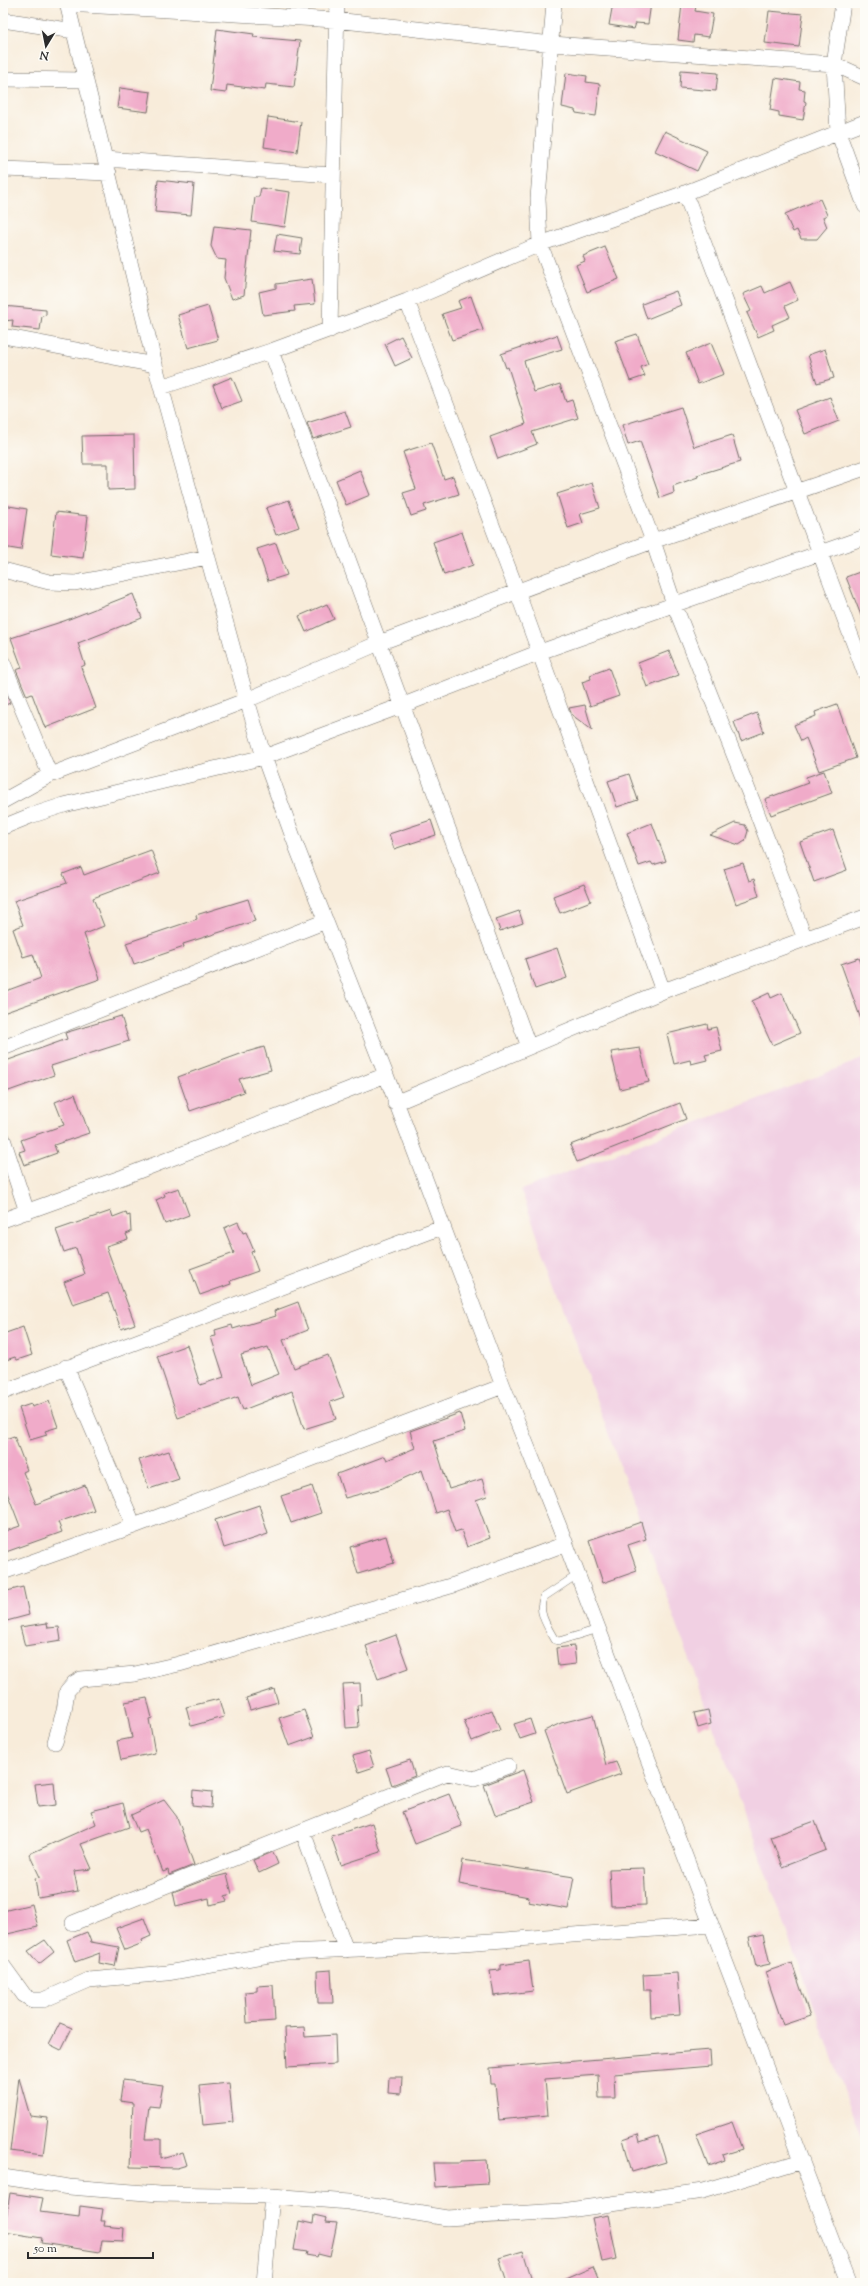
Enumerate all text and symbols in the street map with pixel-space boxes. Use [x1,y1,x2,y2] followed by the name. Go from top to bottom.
[26,26,66,66] north arrow
[39,46,51,64] text: N
[28,2234,153,2260] scale bar
[33,2240,57,2258] text: 50 m

